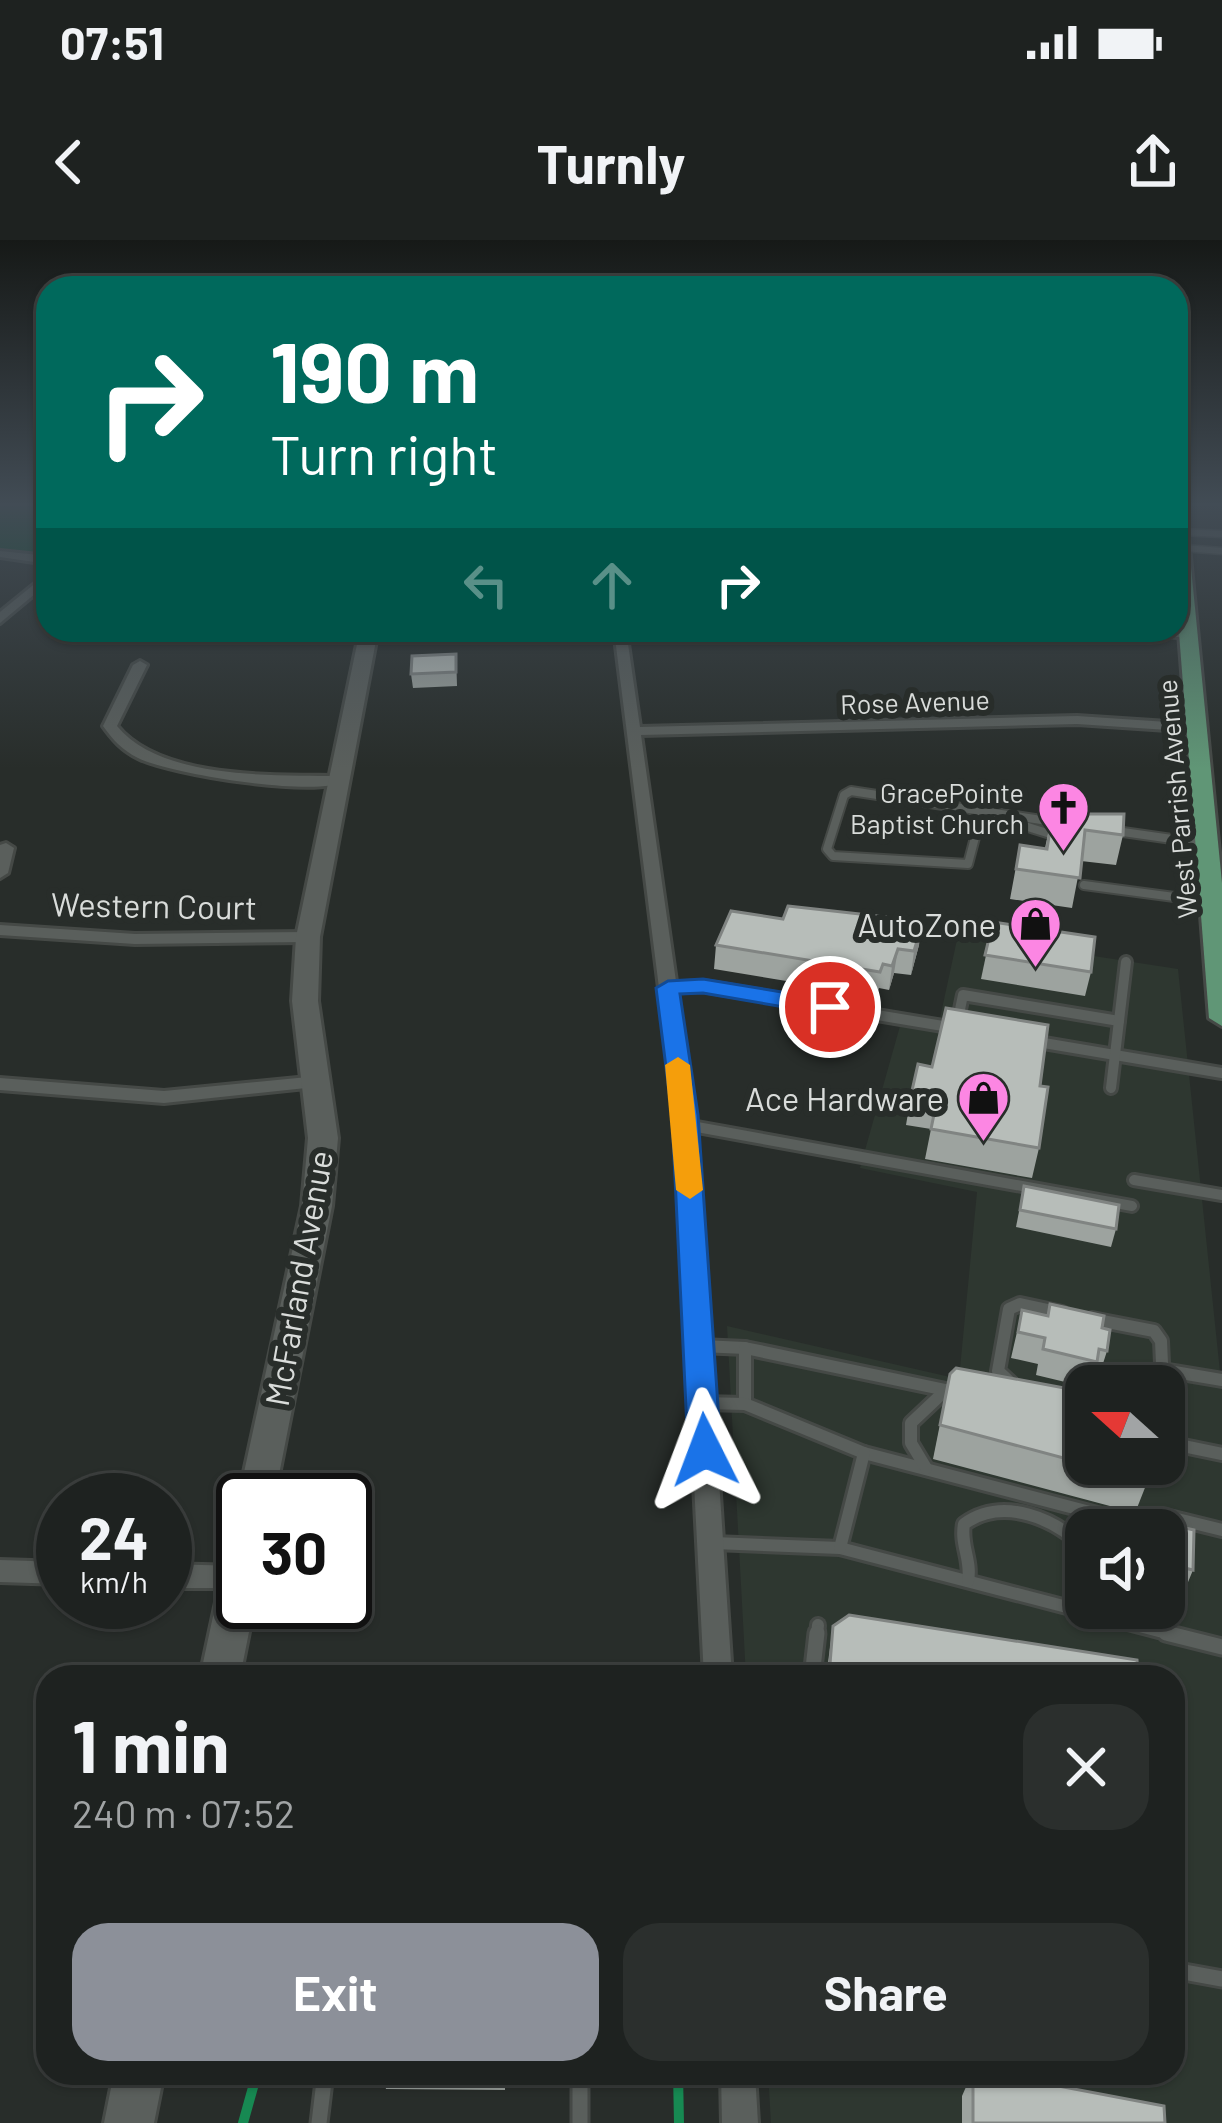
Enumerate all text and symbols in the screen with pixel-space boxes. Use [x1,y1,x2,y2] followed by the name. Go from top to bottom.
[60,15,164,69] text: 07:51
[36,129,102,195] icon: back
[1120,129,1186,195] icon: share
[536,130,686,195] text: Turnly
[270,319,479,420] text: 190 m
[72,324,228,480] icon: right
[270,421,498,486] text: Turn right
[453,552,519,618] icon: left
[579,552,645,618] icon: ahead
[705,552,771,618] icon: right
[1150,678,1202,920] street label: West Parrish Avenue
[840,682,990,720] street label: Rose Avenue
[850,776,1024,839] place label: GracePointe Baptist Church
[1035,780,1091,854] church icon: GracePointe Baptist Church
[51,883,257,927] street label: Western Court
[1007,896,1063,970] shop icon: AutoZone
[858,904,996,944] place label: AutoZone
[779,956,881,1058] pin
[797,974,863,1040] icon: arrive
[955,1070,1011,1144] shop icon: Ace Hardware
[745,1078,944,1118] place label: Ace Hardware
[256,1147,340,1409] street label: McFarland Avenue
[1065,1365,1185,1485] north arrow
[1065,1365,1185,1629] map controls
[642,1387,768,1513] position arrow
[216,1473,372,1629] speed limit sign: 30
[79,1500,149,1572] text: 24
[1065,1509,1185,1629] button: sound
[80,1563,148,1599] text: km/h
[72,1701,230,1787] text: 1 min
[1023,1704,1149,1830] button: close
[72,1789,295,1836] text: 240 m · 07:52
[72,1923,599,2061] button: Exit
[623,1923,1149,2061] button: Share

